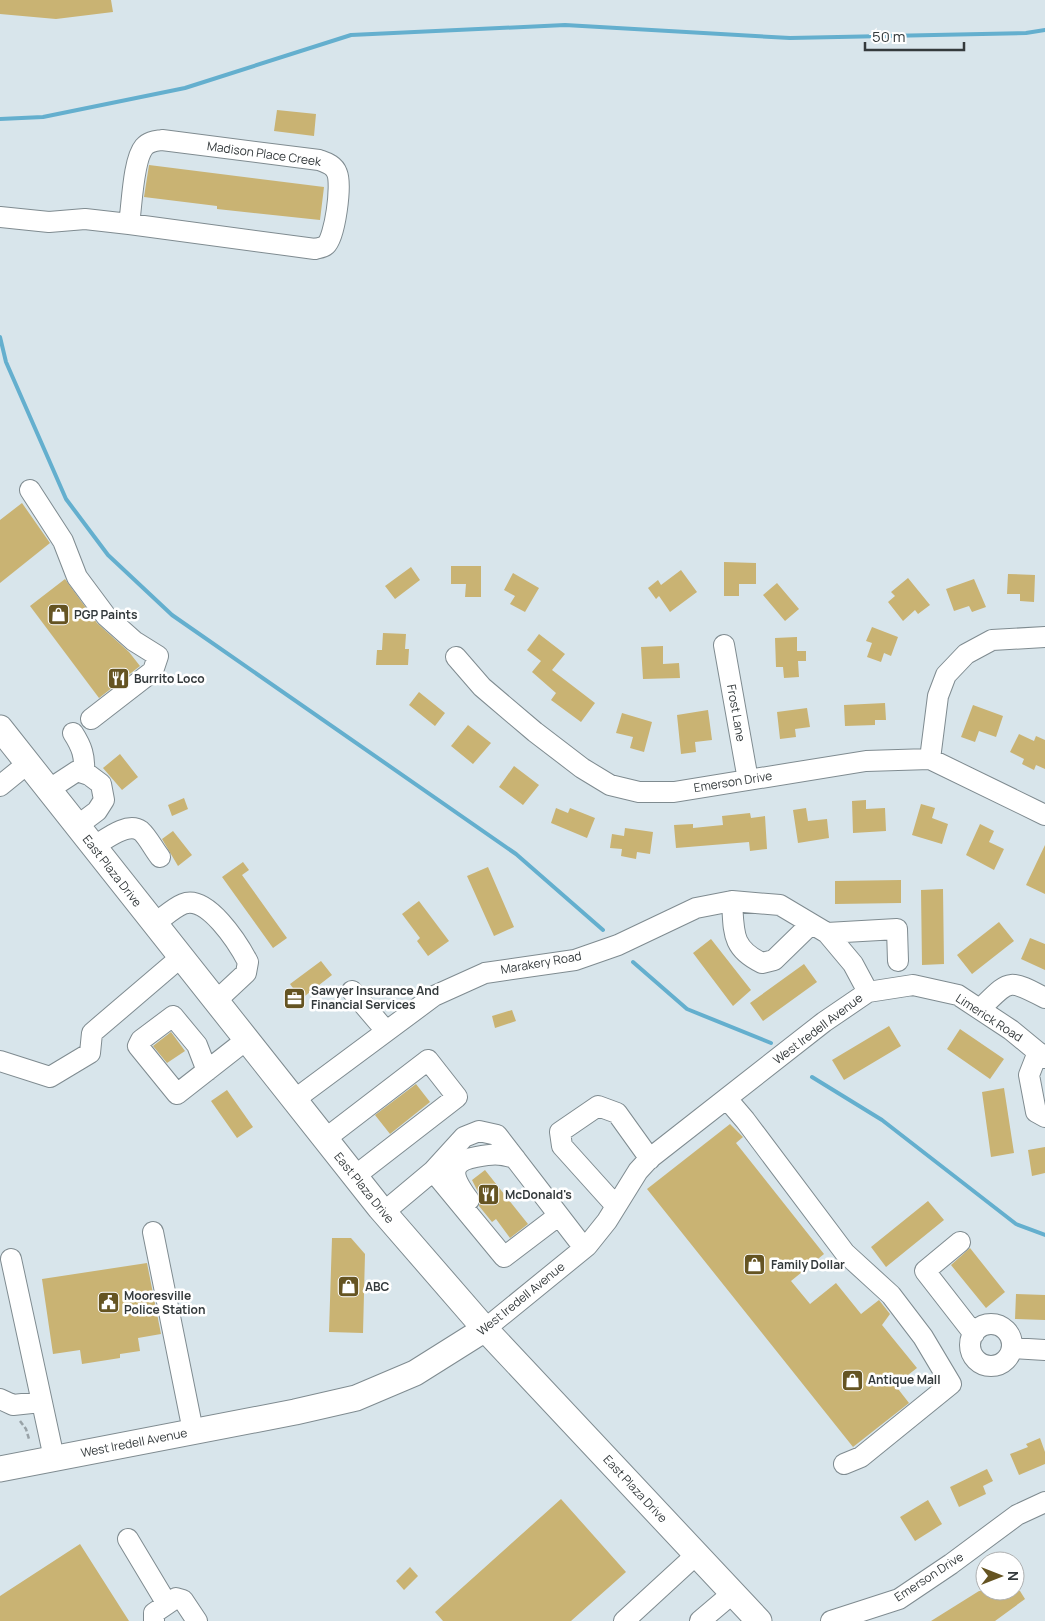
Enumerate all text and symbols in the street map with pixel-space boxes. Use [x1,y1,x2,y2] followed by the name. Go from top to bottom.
[865,20,964,52] scale bar
[872,26,906,47] text: 50 m
[206,137,323,170] street label: Madison Place Creek
[46,603,70,627] shop icon: PGP Paints
[74,606,138,623] place label: PGP Paints
[106,667,130,691] restaurant icon: Burrito Loco
[134,670,205,687] place label: Burrito Loco
[723,683,750,743] street label: Frost Lane
[693,767,773,796] street label: Emerson Drive
[79,831,146,910] street label: East Plaza Drive
[499,947,583,978] street label: Marakery Road
[311,982,439,1013] place label: Sawyer Insurance And Financial Services
[283,986,307,1010] office icon: Sawyer Insurance And Financial Services
[769,989,866,1068] street label: West Iredell Avenue
[953,990,1026,1046] street label: Limerick Road
[330,1149,398,1227] street label: East Plaza Drive
[477,1183,501,1207] restaurant icon: McDonald's
[505,1186,572,1203] place label: McDonald's
[743,1253,767,1277] shop icon: Family Dollar
[771,1256,845,1273] place label: Family Dollar
[473,1258,568,1339] street label: West Iredell Avenue
[337,1275,361,1299] shop icon: ABC
[365,1278,390,1295] place label: ABC
[124,1287,206,1318] place label: Mooresville Police Station
[96,1291,120,1315] public building icon: Mooresville Police Station
[840,1368,864,1392] shop icon: Antique Mall
[868,1371,941,1388] place label: Antique Mall
[79,1424,189,1461] street label: West Iredell Avenue
[600,1451,671,1526] street label: East Plaza Drive
[891,1548,967,1605] street label: Emerson Drive
[975,1551,1025,1601] north arrow
[1004,1571,1023,1581] text: N

